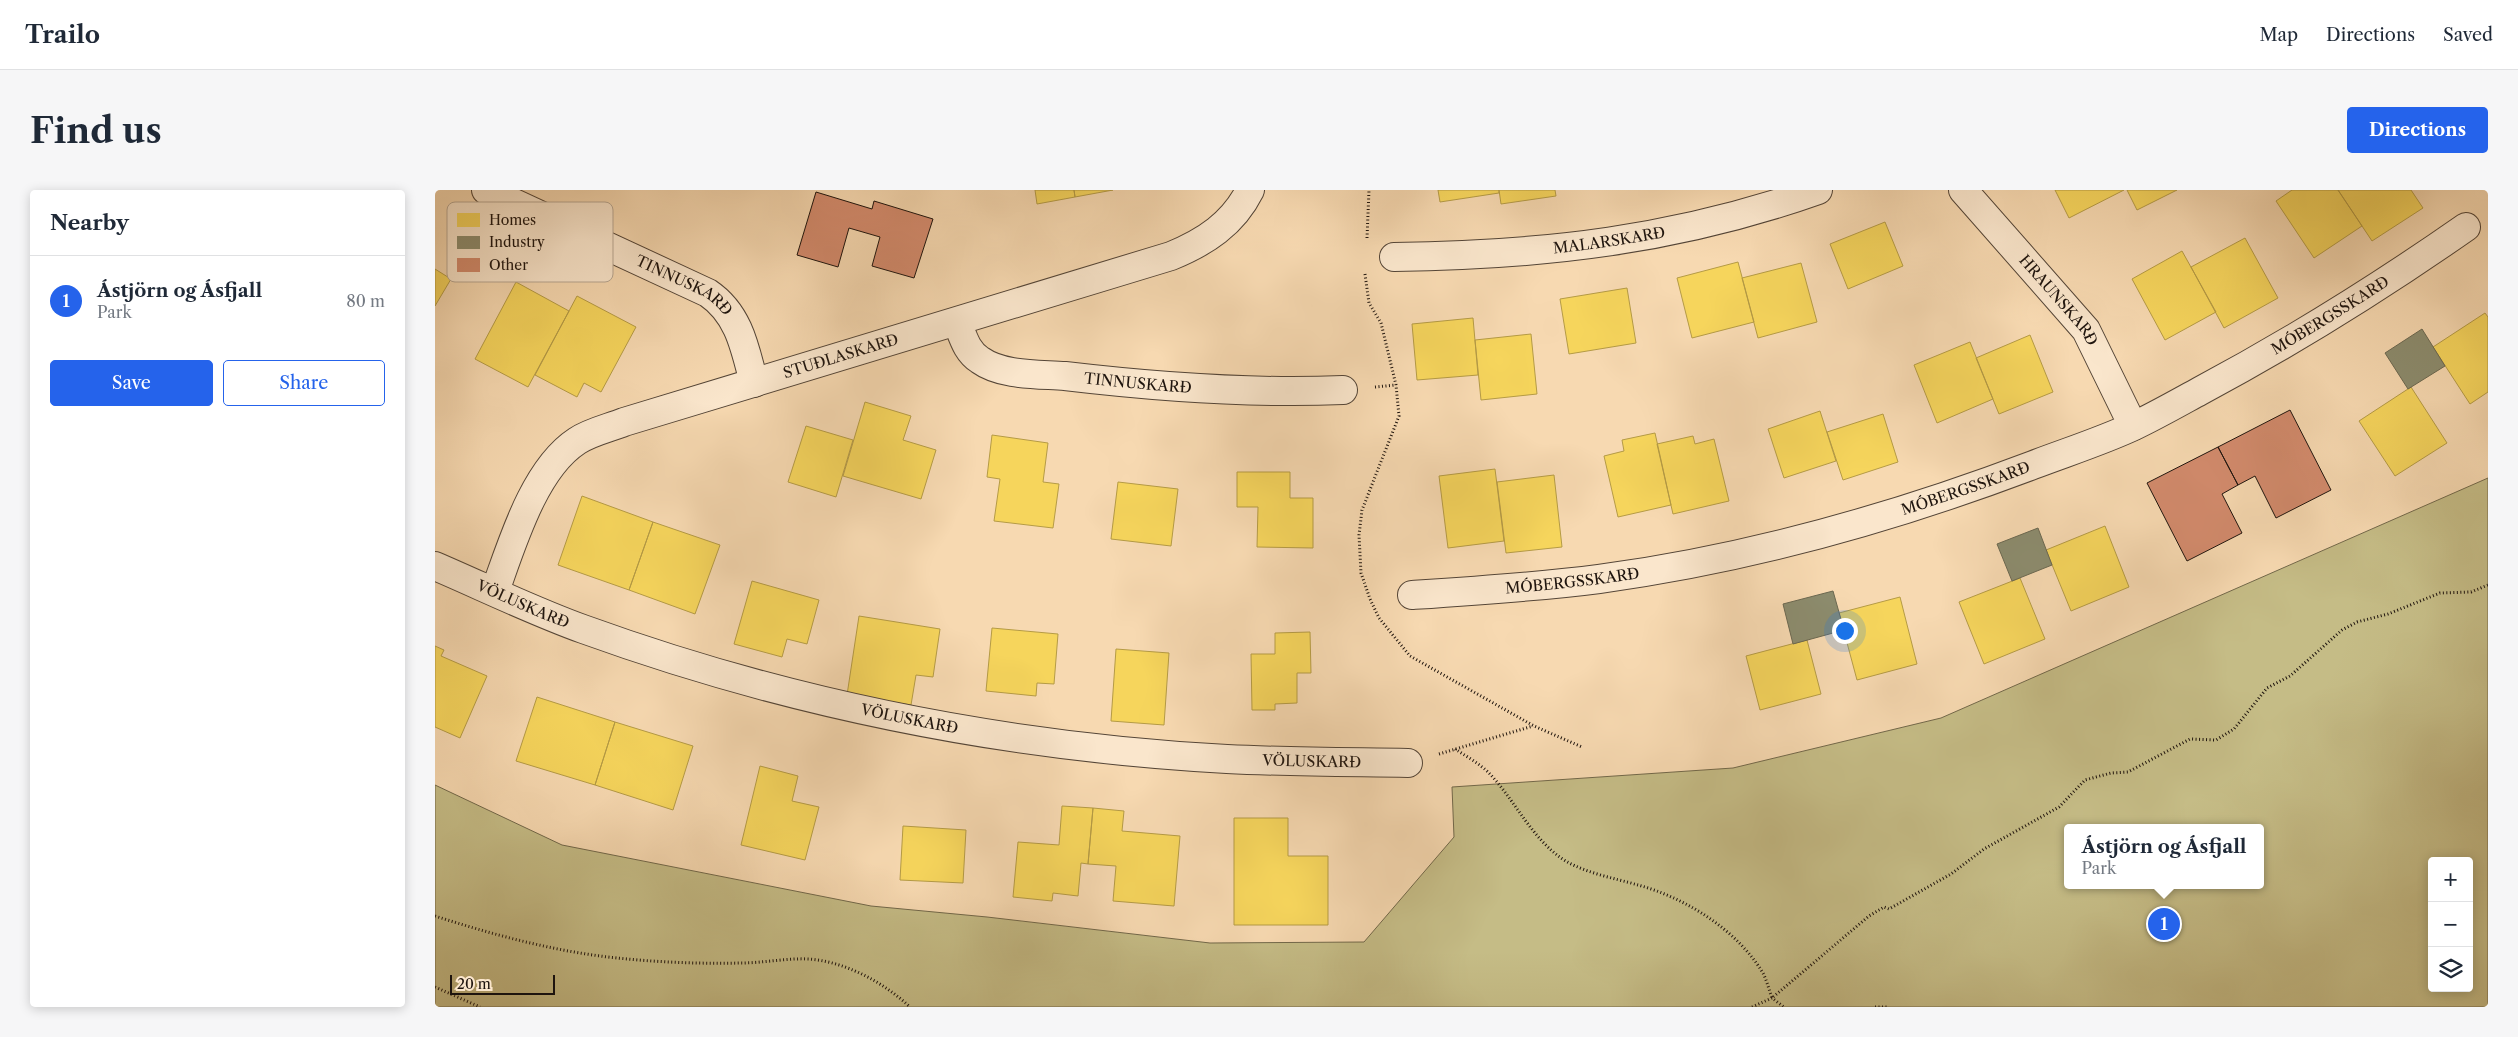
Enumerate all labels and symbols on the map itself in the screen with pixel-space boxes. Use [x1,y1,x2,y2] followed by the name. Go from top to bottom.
[447,202,613,282] legend
[489,211,536,229] text: Homes
[1552,222,1667,257] street label: MALARSKARÐ
[489,233,545,251] text: Industry
[633,251,737,319] street label: TINNUSKARÐ
[2015,251,2102,349] street label: HRAUNSKARÐ
[489,256,528,274] text: Other
[2268,272,2392,358] street label: MÓBERGSSKARÐ
[781,329,901,382] street label: STUÐLASKARÐ
[1083,368,1192,397] street label: TINNUSKARÐ
[1899,457,2032,519] street label: MÓBERGSSKARÐ
[1504,563,1641,597] street label: MÓBERGSSKARÐ
[473,575,572,632] street label: VÖLUSKARÐ
[1832,618,1858,644] your location
[858,699,960,737] street label: VÖLUSKARÐ
[1261,750,1361,771] street label: VÖLUSKARÐ
[2148,905,2180,943] pin: 1
[450,972,555,995] scale bar

